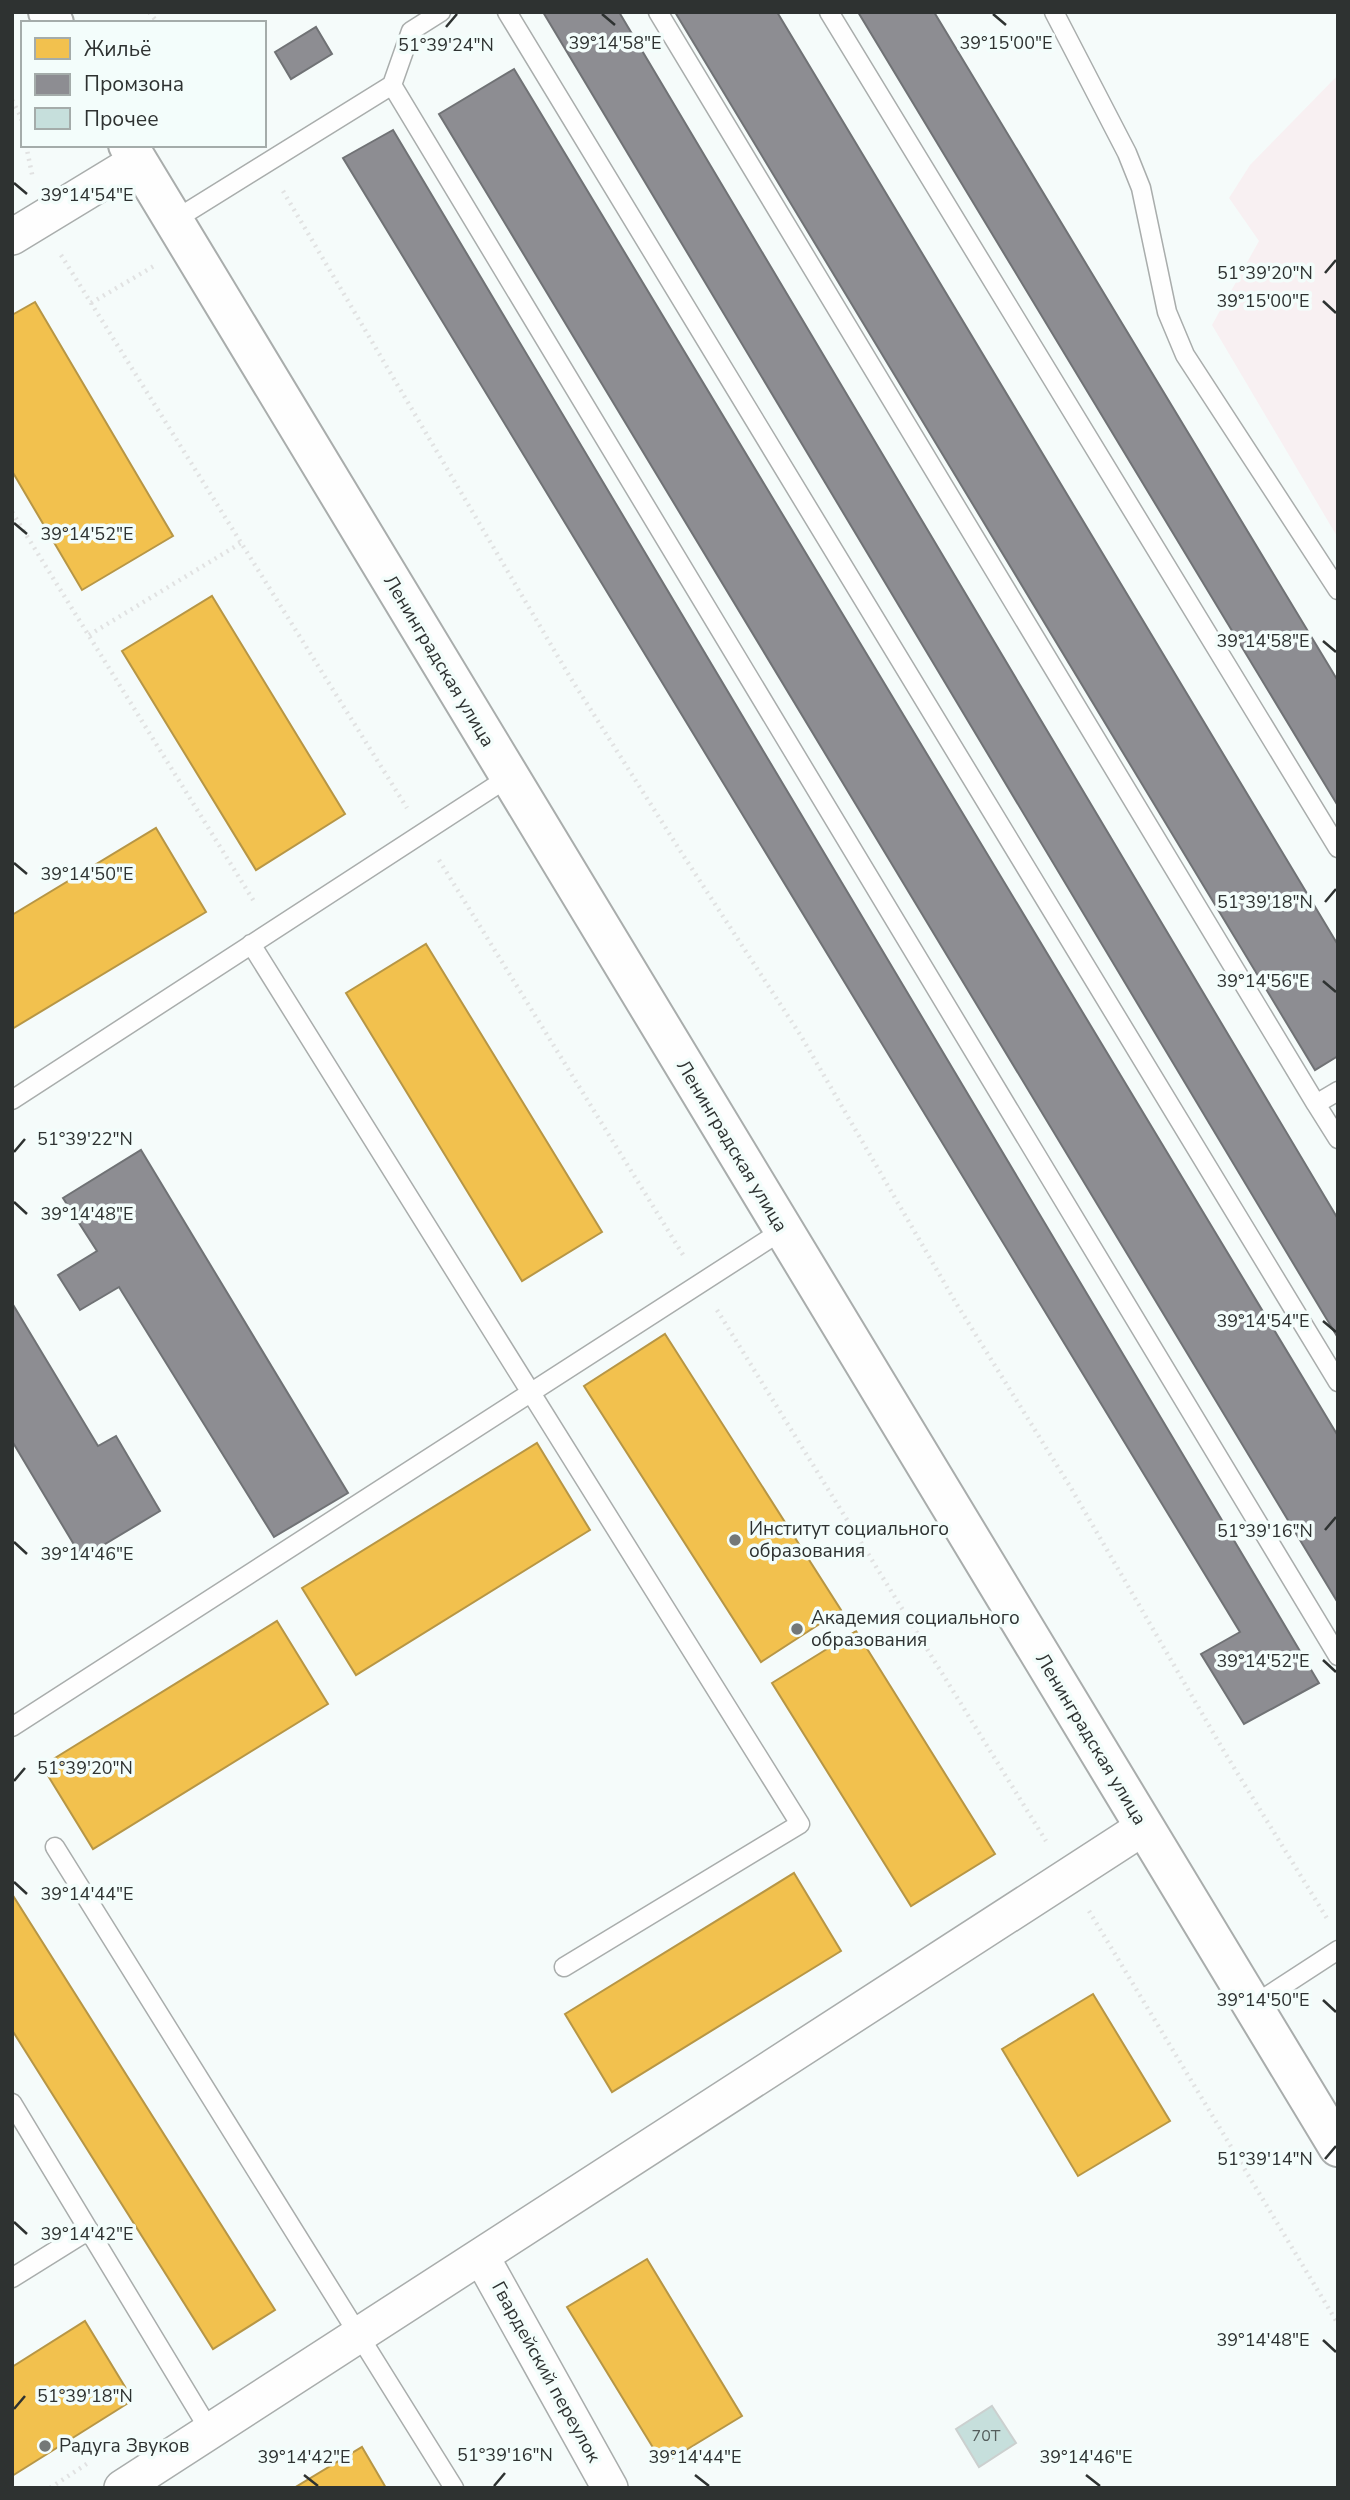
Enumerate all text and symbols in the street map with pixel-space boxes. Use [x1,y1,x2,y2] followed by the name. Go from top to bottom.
[21,21,266,147] legend
[569,31,662,55] text: 39°14'58"E
[960,31,1053,55] text: 39°15'00"E
[398,33,494,57] text: 51°39'24"N
[84,35,151,63] text: Жильё
[84,70,184,98] text: Промзона
[84,105,159,133] text: Прочее
[41,183,134,207] text: 39°14'54"E
[1217,261,1313,285] text: 51°39'20"N
[1217,289,1310,313] text: 39°15'00"E
[41,522,134,546] text: 39°14'52"E
[377,570,501,752] street label: Ленинградская улица
[1217,629,1310,653] text: 39°14'58"E
[41,862,134,886] text: 39°14'50"E
[1217,890,1313,914] text: 51°39'18"N
[1217,969,1310,993] text: 39°14'56"E
[670,1055,794,1237] street label: Ленинградская улица
[37,1127,133,1151] text: 51°39'22"N
[41,1202,134,1226] text: 39°14'48"E
[1217,1309,1310,1333] text: 39°14'54"E
[749,1516,949,1564] place label: Институт социального образования
[1217,1519,1313,1543] text: 51°39'16"N
[727,1532,743,1548] marker: Институт социального образования
[41,1542,134,1566] text: 39°14'46"E
[811,1605,1020,1653] place label: Академия социального образования
[789,1621,805,1637] marker: Академия социального образования
[1029,1648,1153,1830] street label: Ленинградская улица
[1217,1649,1310,1673] text: 39°14'52"E
[37,1756,133,1780] text: 51°39'20"N
[41,1882,134,1906] text: 39°14'44"E
[1217,1988,1310,2012] text: 39°14'50"E
[1217,2147,1313,2171] text: 51°39'14"N
[41,2222,134,2246] text: 39°14'42"E
[485,2277,607,2467] street label: Гвардейский переулок
[1217,2328,1310,2352] text: 39°14'48"E
[37,2384,133,2408] text: 51°39'18"N
[972,2425,1001,2447] house number: 70Т
[59,2433,189,2459] place label: Радуга Звуков
[37,2438,53,2454] marker: Радуга Звуков
[457,2443,553,2467] text: 51°39'16"N
[258,2445,351,2469] text: 39°14'42"E
[649,2445,742,2469] text: 39°14'44"E
[1040,2445,1133,2469] text: 39°14'46"E

